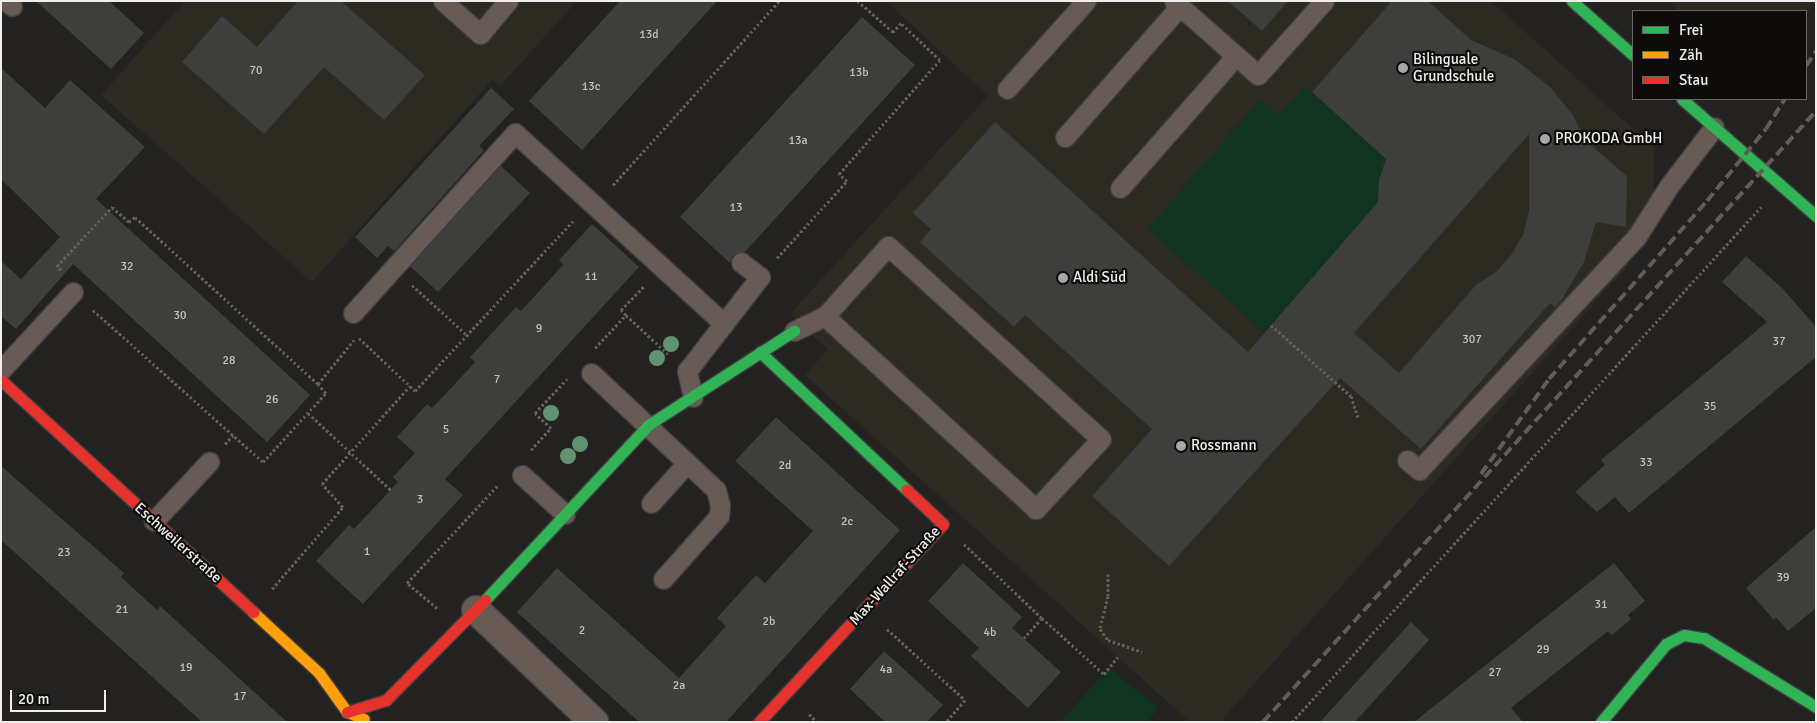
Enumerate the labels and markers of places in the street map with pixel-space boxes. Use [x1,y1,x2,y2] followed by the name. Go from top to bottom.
[1413,50,1494,85] place label: Bilinguale Grundschule
[1397,62,1409,74] marker: Bilinguale Grundschule
[1555,130,1662,148] place label: PROKODA GmbH
[1539,133,1551,145] marker: PROKODA GmbH
[1073,269,1126,287] place label: Aldi Süd
[1057,272,1069,284] marker: Aldi Süd
[1191,437,1257,455] place label: Rossmann
[1175,440,1187,452] marker: Rossmann

